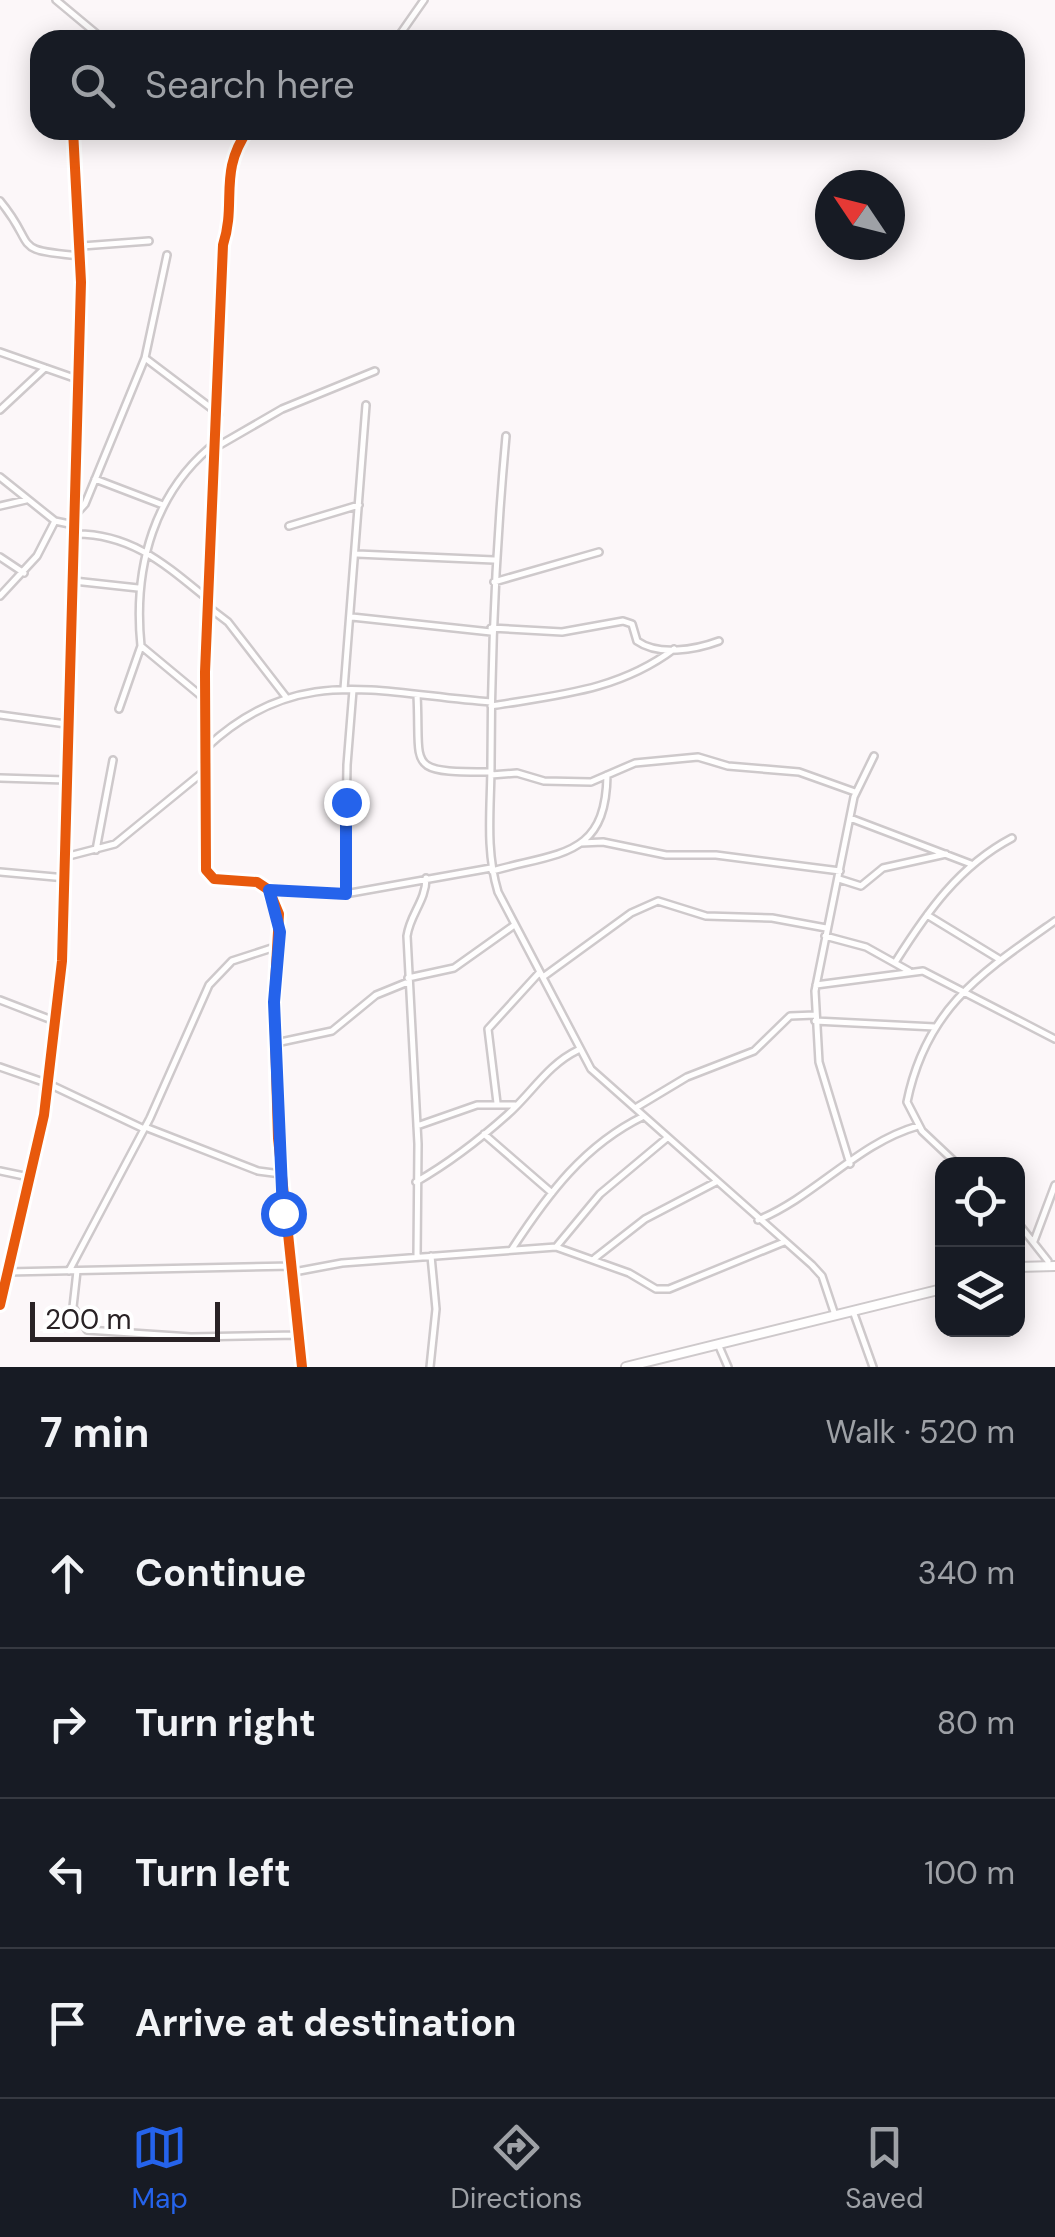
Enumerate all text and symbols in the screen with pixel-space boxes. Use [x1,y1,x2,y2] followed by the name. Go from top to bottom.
[30,30,1025,140] search box
[65,58,120,113] icon: search
[145,60,355,110] text: Search here
[815,170,905,260] north arrow
[324,780,370,826] route end
[935,1157,1025,1337] map controls
[935,1157,1025,1247] button: locate
[261,1191,307,1237] route start
[935,1247,1025,1337] button: layers
[30,1297,220,1342] scale bar
[45,1301,132,1338] text: 200 m
[40,1405,149,1460] text: 7 min
[826,1411,1015,1453] text: Walk · 520 m
[40,1546,95,1601] icon: ahead
[135,1548,306,1598] text: Continue
[918,1552,1015,1594] text: 340 m
[40,1696,95,1751] icon: right
[135,1698,316,1748] text: Turn right
[937,1702,1015,1744] text: 80 m
[40,1846,95,1901] icon: left
[135,1848,291,1898] text: Turn left
[924,1852,1015,1894] text: 100 m
[40,1996,95,2051] icon: arrive
[135,1998,517,2048] text: Arrive at destination
[131,2120,188,2217] tab: Map
[451,2120,582,2217] tab: Directions
[845,2120,924,2217] tab: Saved

